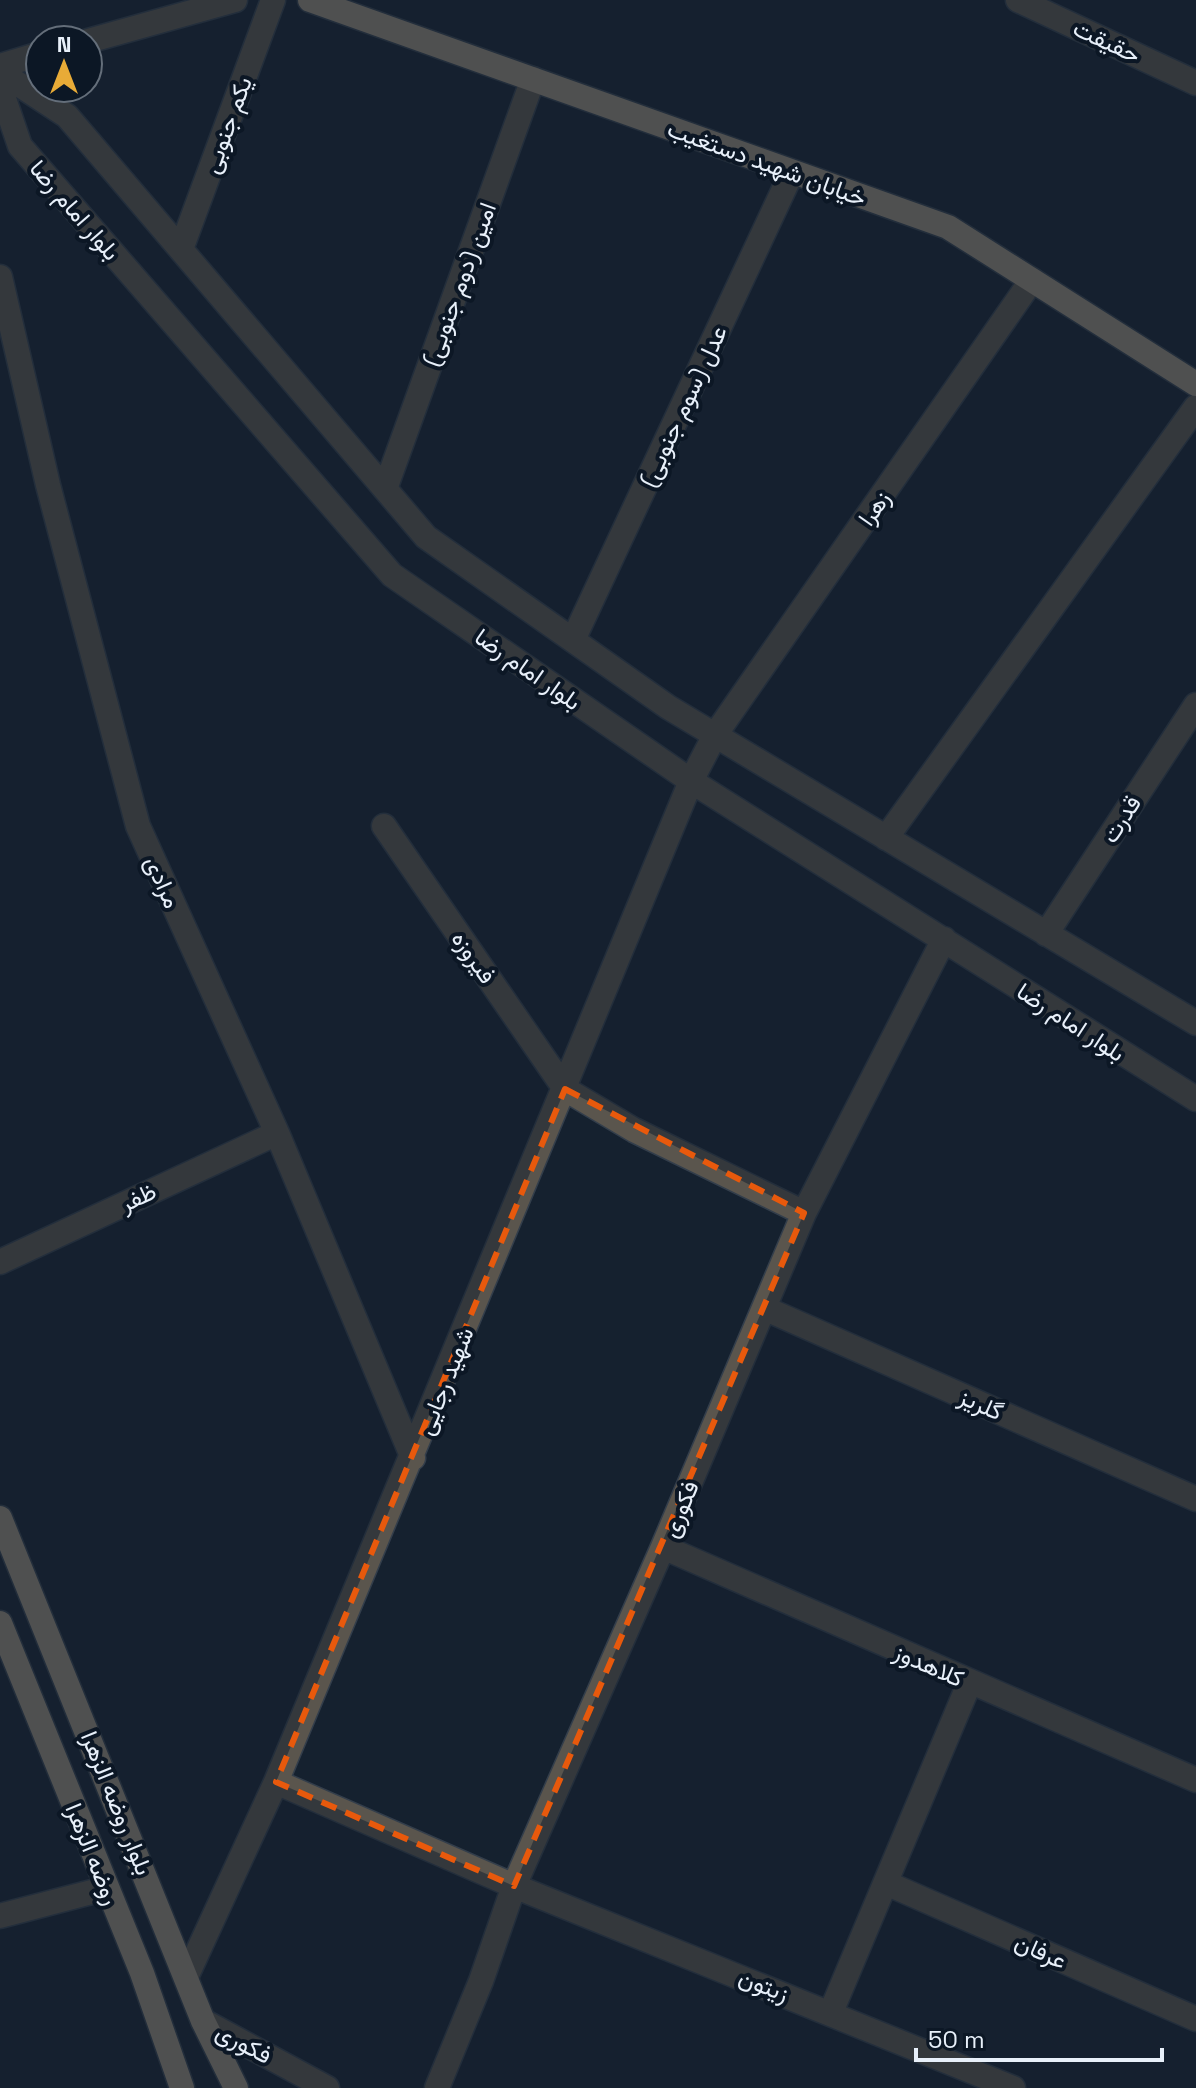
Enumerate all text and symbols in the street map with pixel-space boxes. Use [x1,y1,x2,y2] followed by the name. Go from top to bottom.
[1068,12,1146,70] street label: حقیقت
[24,24,104,104] north arrow
[57,30,71,58] text: N
[195,72,260,178] street label: یکم جنوبی
[663,113,871,213] street label: خیابان شهید دستغیب
[22,153,127,267] street label: بلوار امام رضا
[415,198,504,370] street label: امین (دوم جنوبی)
[632,320,735,492] street label: عدل (سوم جنوبی)
[851,484,897,532] street label: زهرا
[468,621,587,718] street label: بلوار امام رضا
[1094,789,1148,849] street label: قدرت
[138,851,188,913] street label: مرادی
[445,925,503,989] street label: فیروزه
[1010,975,1131,1069] street label: بلوار امام رضا
[114,1175,161,1219] street label: ظفر
[409,1323,481,1439] street label: شهید رجایی
[953,1380,1008,1427] street label: گلریز
[654,1476,706,1542] street label: فکوری
[888,1635,969,1694] street label: کلاهدوز
[75,1727,159,1879] street label: بلوار روضه الزهرا
[60,1799,126,1909] street label: روضه الزهرا
[1010,1926,1072,1976] street label: عرفان
[734,1961,794,2009] street label: زیتون
[916,2012,1162,2062] scale bar
[211,2015,277,2071] street label: فکوری
[928,2024,985,2055] text: 50 m

